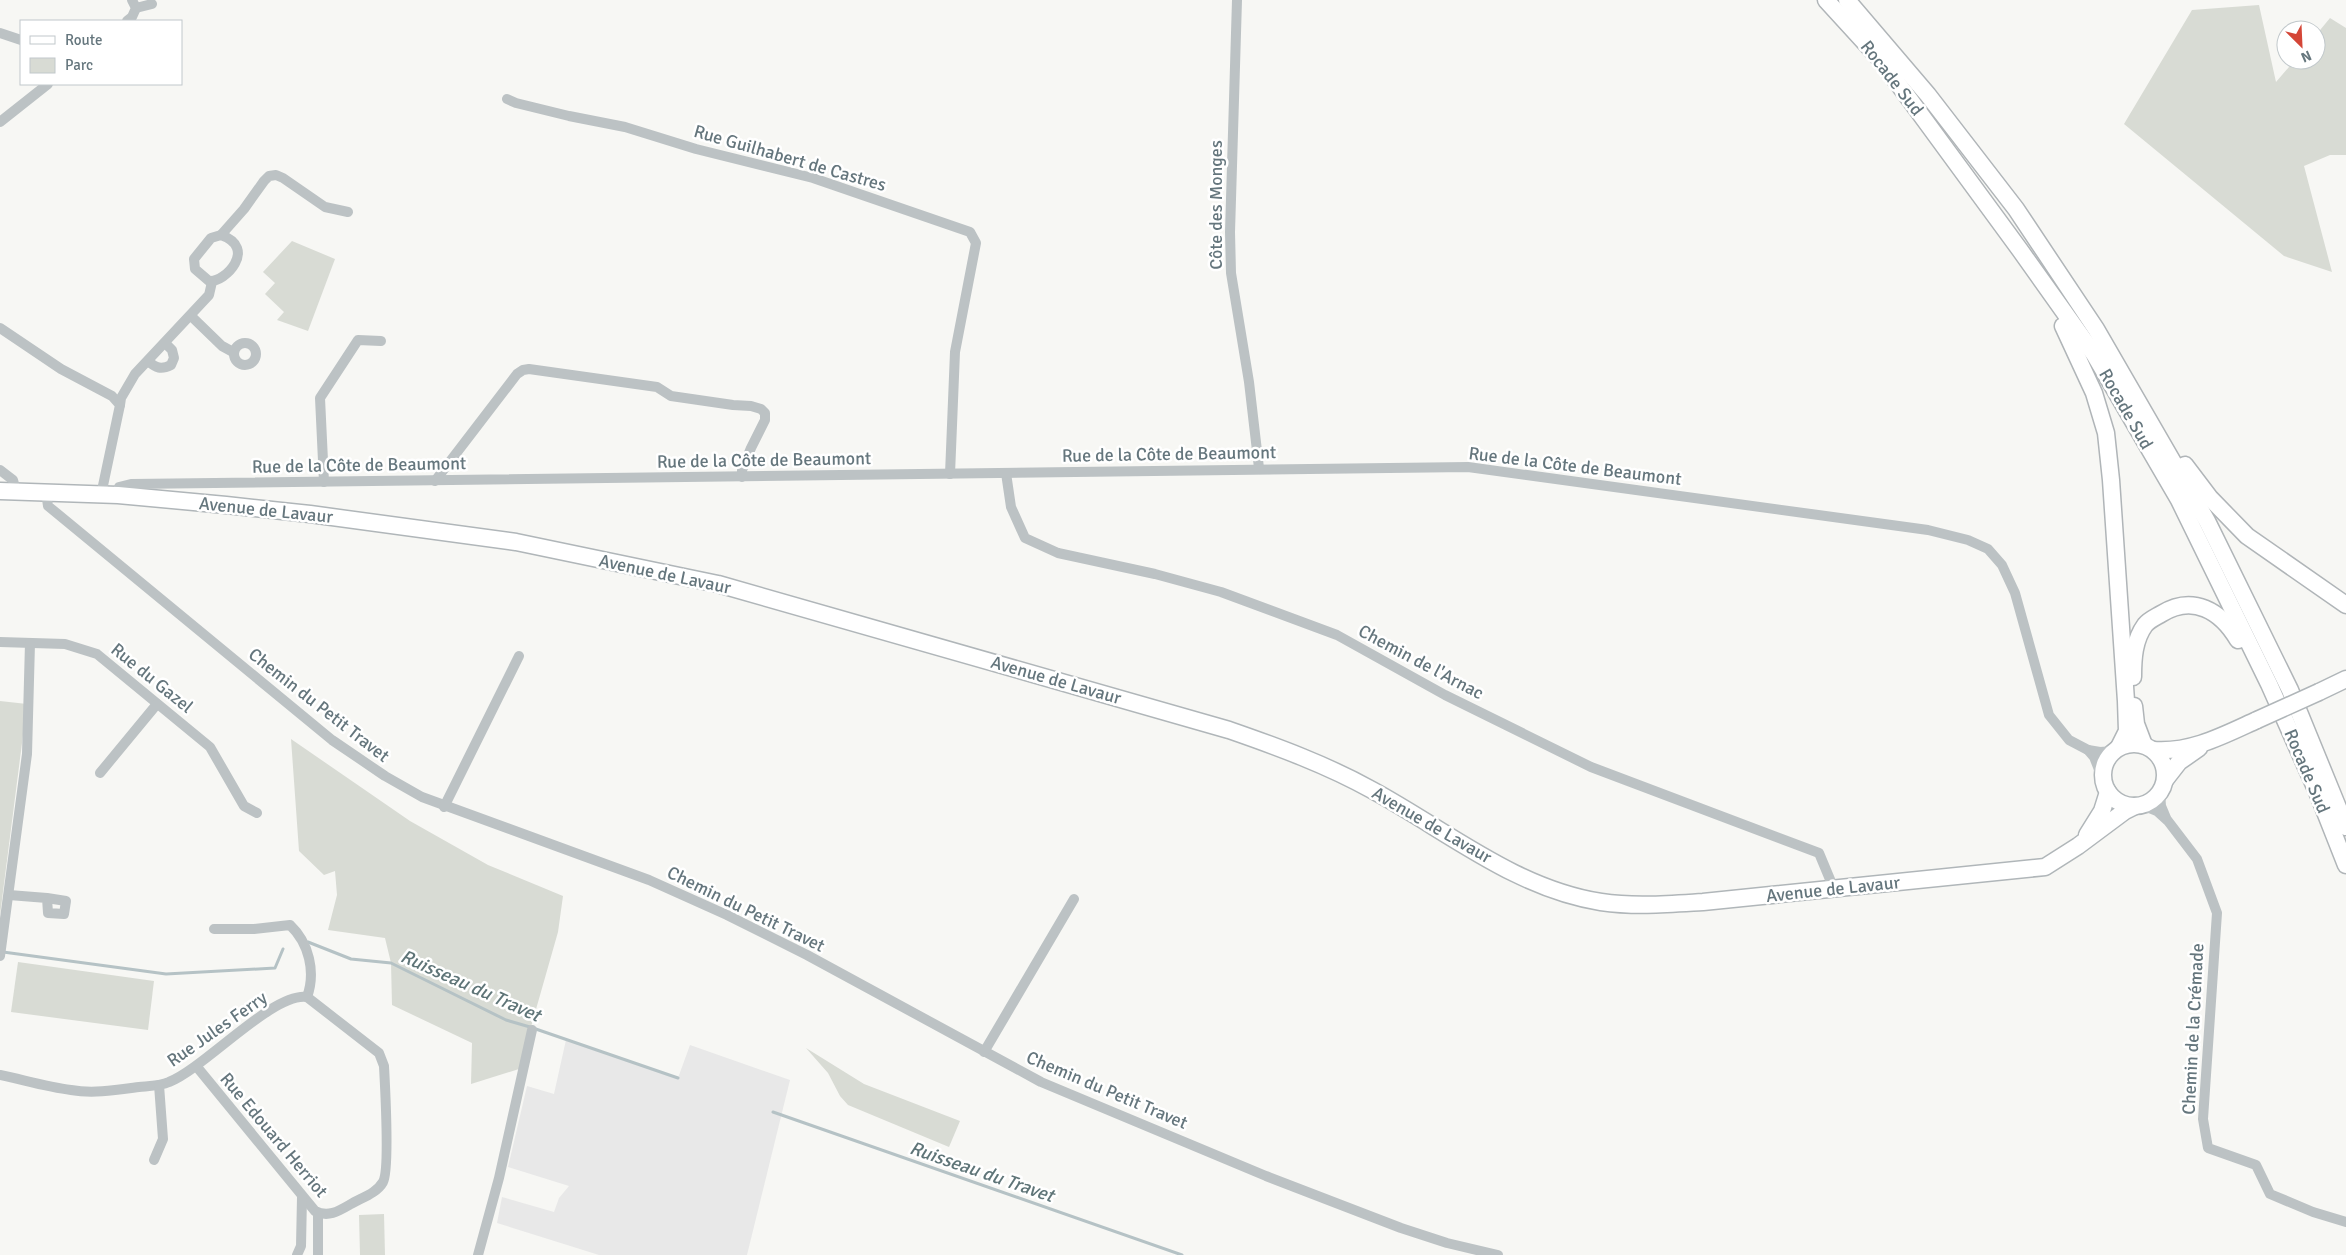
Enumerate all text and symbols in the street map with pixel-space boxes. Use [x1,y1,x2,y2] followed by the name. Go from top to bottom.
[20,20,182,85] legend
[2276,20,2326,70] north arrow
[65,31,102,49] text: Route
[1856,36,1928,120] street label: Rocade Sud
[2298,47,2314,66] text: N
[65,56,93,74] text: Parc
[691,120,889,196] street label: Rue Guilhabert de Castres
[1205,140,1227,270] street label: Côte des Monges
[2094,365,2158,453] street label: Rocade Sud
[1062,441,1276,467] street label: Rue de la Côte de Beaumont
[1467,442,1683,490] street label: Rue de la Côte de Beaumont
[657,447,871,473] street label: Rue de la Côte de Beaumont
[252,452,466,478] street label: Rue de la Côte de Beaumont
[198,492,334,528] street label: Avenue de Lavaur
[597,549,733,599] street label: Avenue de Lavaur
[1355,620,1487,704] street label: Chemin de l'Arnac
[106,638,198,718] street label: Rue du Gazel
[244,643,394,767] street label: Chemin du Petit Travet
[988,651,1124,709] street label: Avenue de Lavaur
[2279,726,2335,816] street label: Rocade Sud
[1368,782,1496,868] street label: Avenue de Lavaur
[664,861,828,957] street label: Chemin du Petit Travet
[1765,871,1901,907] street label: Avenue de Lavaur
[2178,943,2208,1115] street label: Chemin de la Crémade
[397,944,546,1028] water label: Ruisseau du Travet
[163,986,272,1072] street label: Rue Jules Ferry
[1023,1046,1191,1134] street label: Chemin du Petit Travet
[215,1068,333,1202] street label: Rue Edouard Herriot
[907,1136,1059,1209] water label: Ruisseau du Travet

